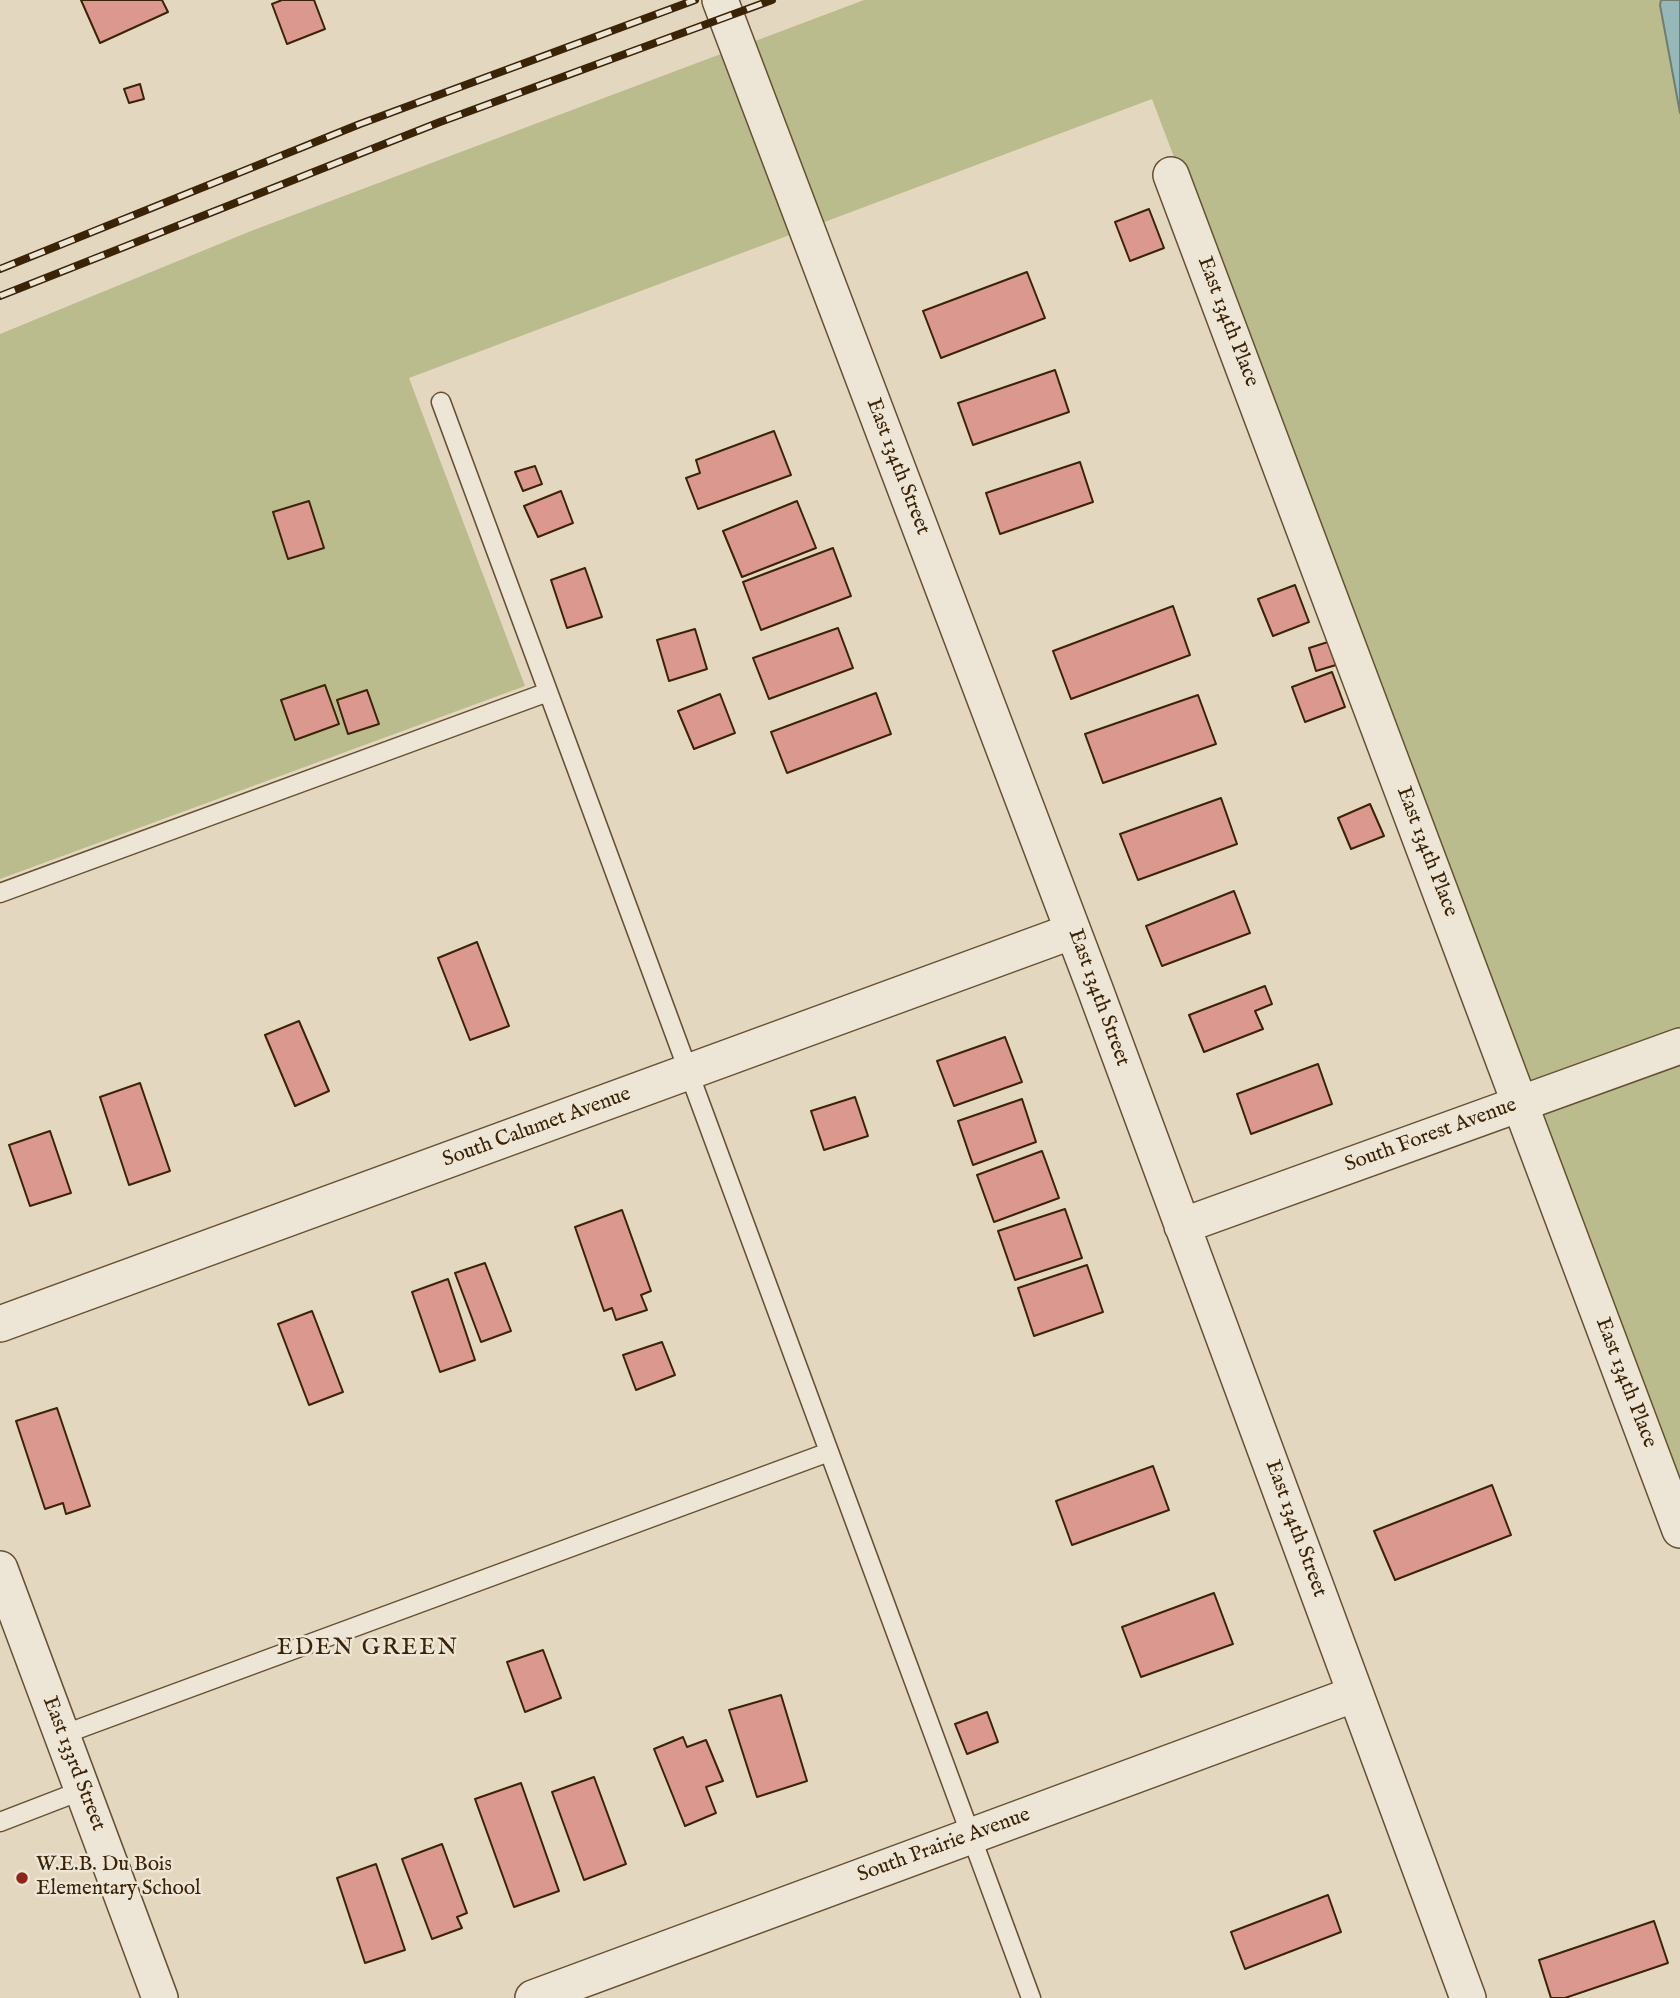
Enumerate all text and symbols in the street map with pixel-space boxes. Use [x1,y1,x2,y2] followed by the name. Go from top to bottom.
[1191,253,1263,391] street label: East 134th Place
[859,395,935,539] street label: East 134th Street
[1390,783,1462,921] street label: East 134th Place
[1062,926,1134,1070] street label: East 134th Street
[440,1082,634,1174] street label: South Calumet Avenue
[1342,1093,1520,1179] street label: South Forest Avenue
[1589,1314,1661,1452] street label: East 134th Place
[1259,1457,1331,1601] street label: East 134th Street
[278,1635,458,1663] district label: EDEN GREEN
[36,1693,110,1835] street label: East 133rd Street
[854,1803,1034,1889] street label: South Prairie Avenue
[36,1853,201,1903] place label: W.E.B. Du Bois Elementary School
[14,1870,30,1886] marker: W.E.B. Du Bois Elementary School

